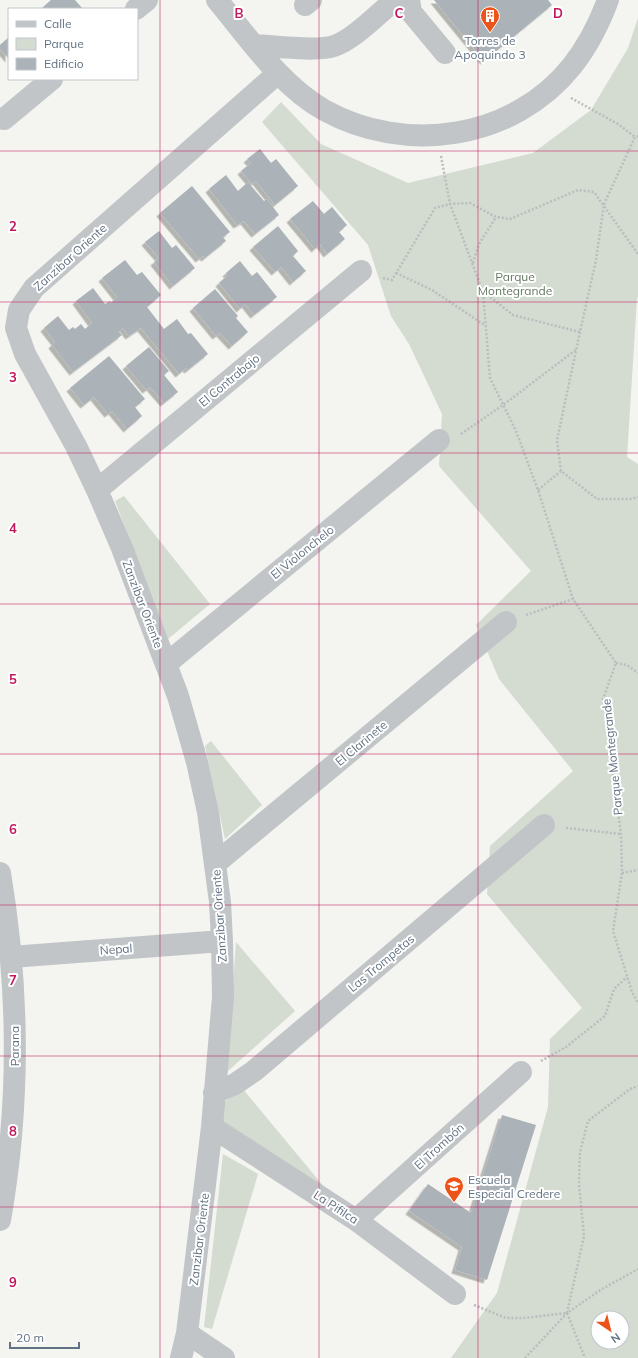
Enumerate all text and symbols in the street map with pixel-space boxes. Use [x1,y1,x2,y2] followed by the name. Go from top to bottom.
[235,5,244,21] text: B
[395,5,404,21] text: C
[479,5,501,33] building icon: Torres de Apoquindo 3
[553,5,563,21] text: D
[8,8,138,80] legend
[44,16,71,31] text: Calle
[454,33,526,62] place label: Torres de Apoquindo 3
[44,36,84,51] text: Parque
[44,56,84,71] text: Edificio
[9,218,17,234] text: 2
[30,220,110,294] street label: Zanzibar Oriente
[478,269,552,298] park label: Parque Montegrande
[196,350,262,410] street label: El Contrabajo
[9,369,17,385] text: 3
[9,520,17,536] text: 4
[267,522,337,582] street label: El Violonchelo
[119,558,167,650] street label: Zanzibar Oriente
[9,671,17,687] text: 5
[598,698,626,816] street label: Parque Montegrande
[332,717,390,769] street label: El Clarinete
[9,821,17,837] text: 6
[208,869,230,963] street label: Zanzibar Oriente
[345,931,417,995] street label: Las Trompetas
[99,940,133,958] street label: Nepal
[9,972,17,988] text: 7
[7,1026,22,1066] street label: Parana
[411,1120,467,1172] street label: El Trombón
[9,1123,17,1139] text: 8
[468,1172,560,1201] place label: Escuela Especial Credere
[443,1175,465,1203] school or university icon: Escuela Especial Credere
[311,1187,361,1227] street label: La Pifilca
[186,1192,212,1286] street label: Zanzibar Oriente
[9,1274,17,1290] text: 9
[590,1310,630,1350] north arrow
[10,1324,79,1350] scale bar
[16,1330,44,1345] text: 20 m
[608,1330,623,1346] text: N

